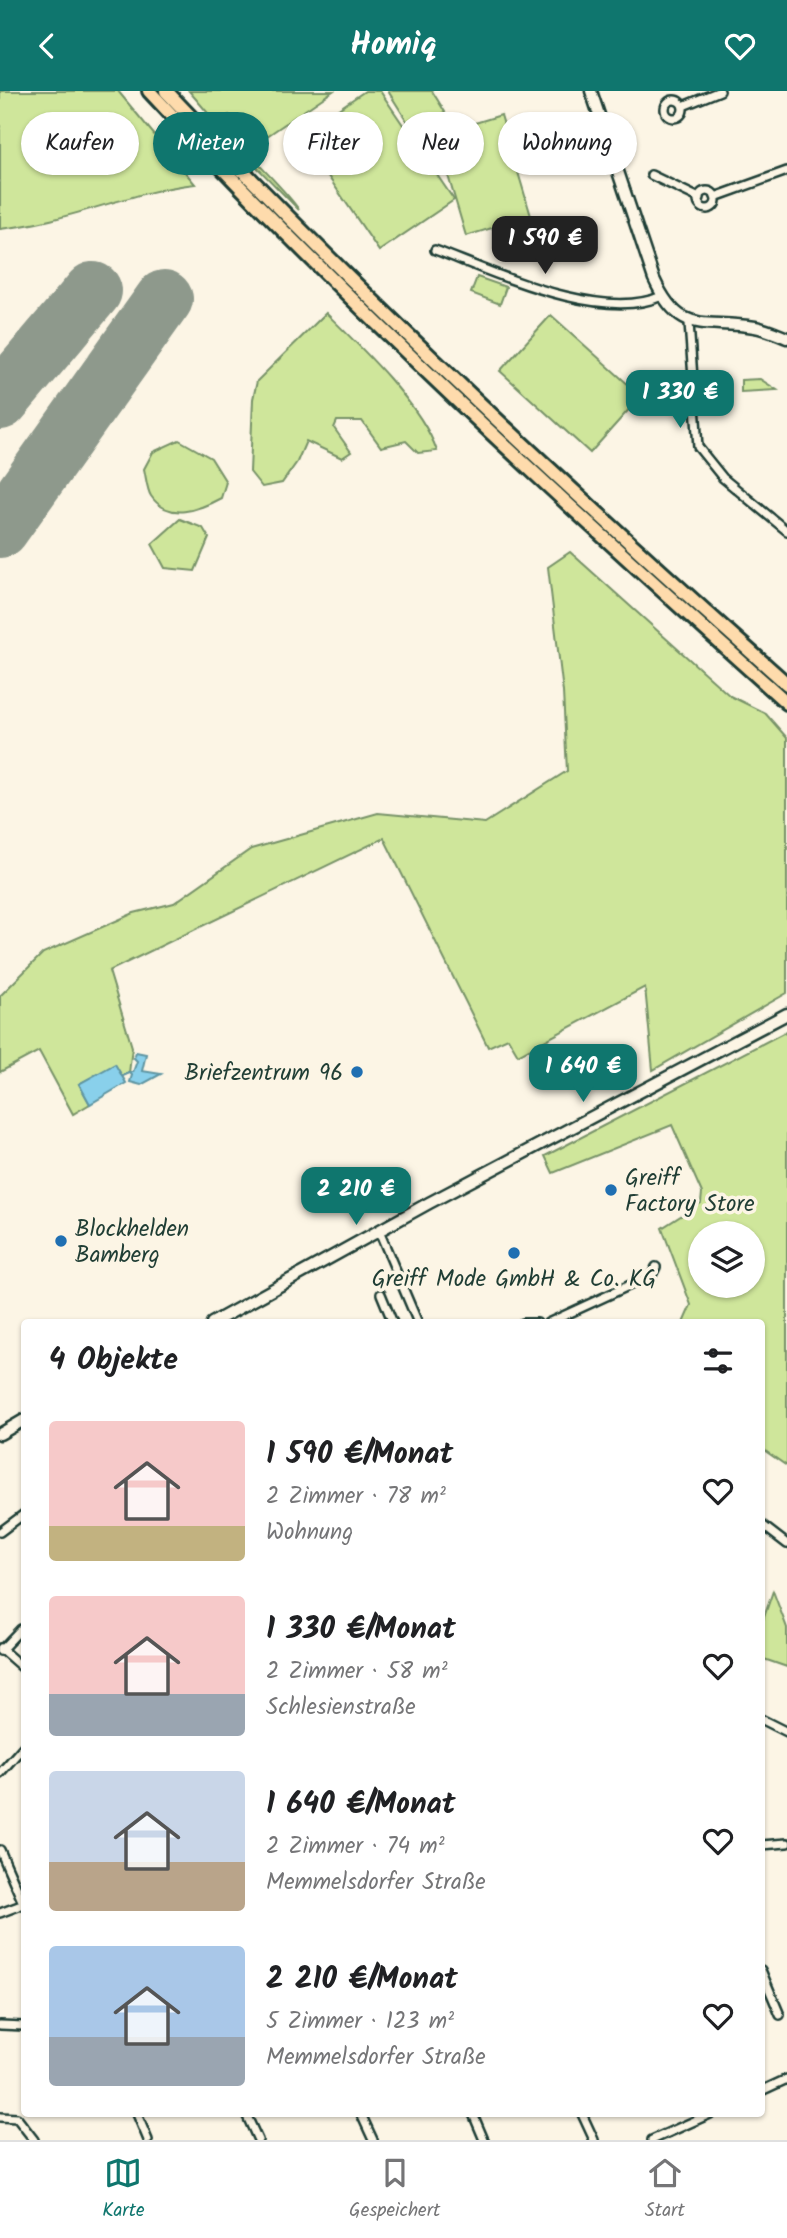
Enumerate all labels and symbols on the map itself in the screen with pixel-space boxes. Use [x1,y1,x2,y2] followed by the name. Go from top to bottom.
[480,216,610,276] pin: 1 590 €
[615,371,745,430] pin: 1 330 €
[518,1045,648,1104] pin: 1 640 €
[184,1056,343,1092] place label: Briefzentrum 96
[349,1064,365,1080] marker: Briefzentrum 96
[625,1161,755,1223] place label: Greiff Factory Store
[291,1167,421,1227] pin: 2 210 €
[603,1182,619,1198] marker: Greiff Factory Store
[75,1212,189,1274] place label: Blockhelden Bamberg
[53,1233,69,1249] marker: Blockhelden Bamberg
[506,1245,522,1261] marker: Greiff Mode GmbH & Co. KG
[372,1262,656,1298] place label: Greiff Mode GmbH & Co. KG

